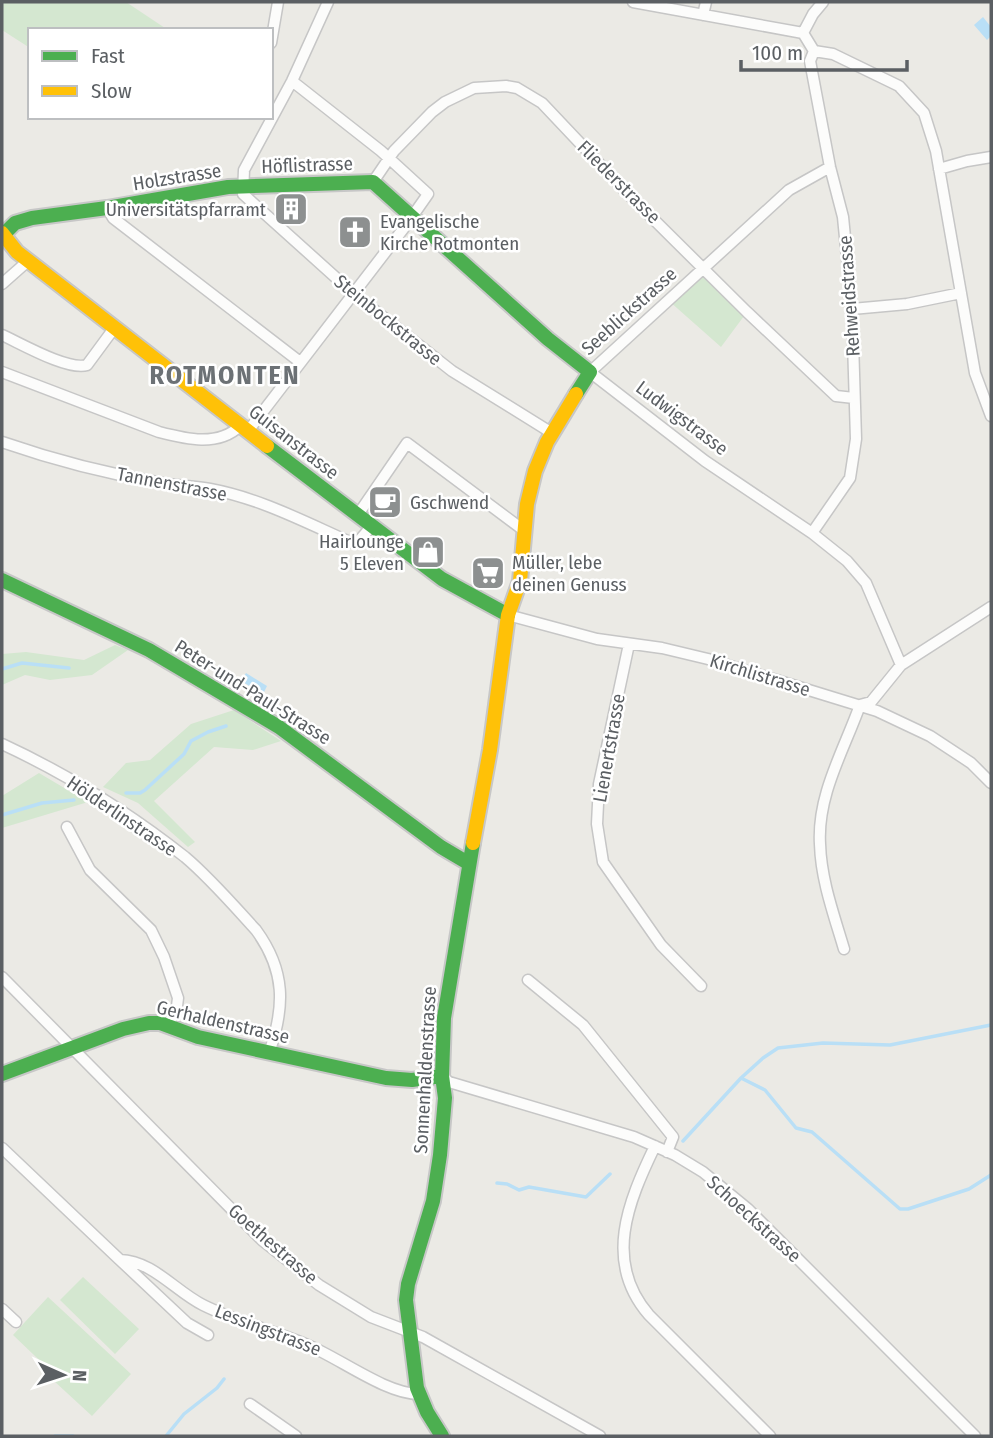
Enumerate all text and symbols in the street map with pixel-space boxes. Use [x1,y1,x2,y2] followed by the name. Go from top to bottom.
[28,28,273,119] legend
[741,28,907,72] scale bar
[752,40,803,66] text: 100 m
[91,43,125,69] text: Fast
[91,78,132,104] text: Slow
[573,136,665,228] street label: Fliederstrasse
[261,152,353,178] street label: Höflistrasse
[131,159,223,195] street label: Holzstrasse
[272,190,310,228] building icon: Universitätspfarramt
[106,198,267,221] place label: Universitätspfarramt
[380,210,519,255] place label: Evangelische Kirche Rotmonten
[336,213,374,251] church icon: Evangelische Kirche Rotmonten
[833,235,865,357] street label: Rehweidstrasse
[577,262,681,360] street label: Seeblickstrasse
[330,270,446,370] street label: Steinbockstrasse
[149,360,301,391] district label: ROTMONTEN
[631,376,733,460] street label: Ludwigstrasse
[244,400,344,484] street label: Guisanstrasse
[115,462,229,506] street label: Tannenstrasse
[366,483,404,521] cafe icon: Gschwend
[410,491,489,514] place label: Gschwend
[319,530,404,575] place label: Hairlounge 5 Eleven
[409,533,447,571] shop icon: Hairlounge 5 Eleven
[512,551,627,596] place label: Müller, lebe deinen Genuss
[469,554,507,592] supermarket icon: Müller, lebe deinen Genuss
[171,635,335,749] street label: Peter-und-Paul-Strasse
[707,649,813,701] street label: Kirchlistrasse
[588,692,630,804] street label: Lienertstrasse
[63,771,181,861] street label: Hölderlinstrasse
[409,986,441,1154] street label: Sonnenhaldenstrasse
[154,996,292,1048] street label: Gerhaldenstrasse
[702,1171,806,1267] street label: Schoeckstrasse
[224,1199,322,1289] street label: Goethestrasse
[212,1299,324,1361] street label: Lessingstrasse
[28,1340,98,1410] north arrow
[68,1370,91,1382] text: N

